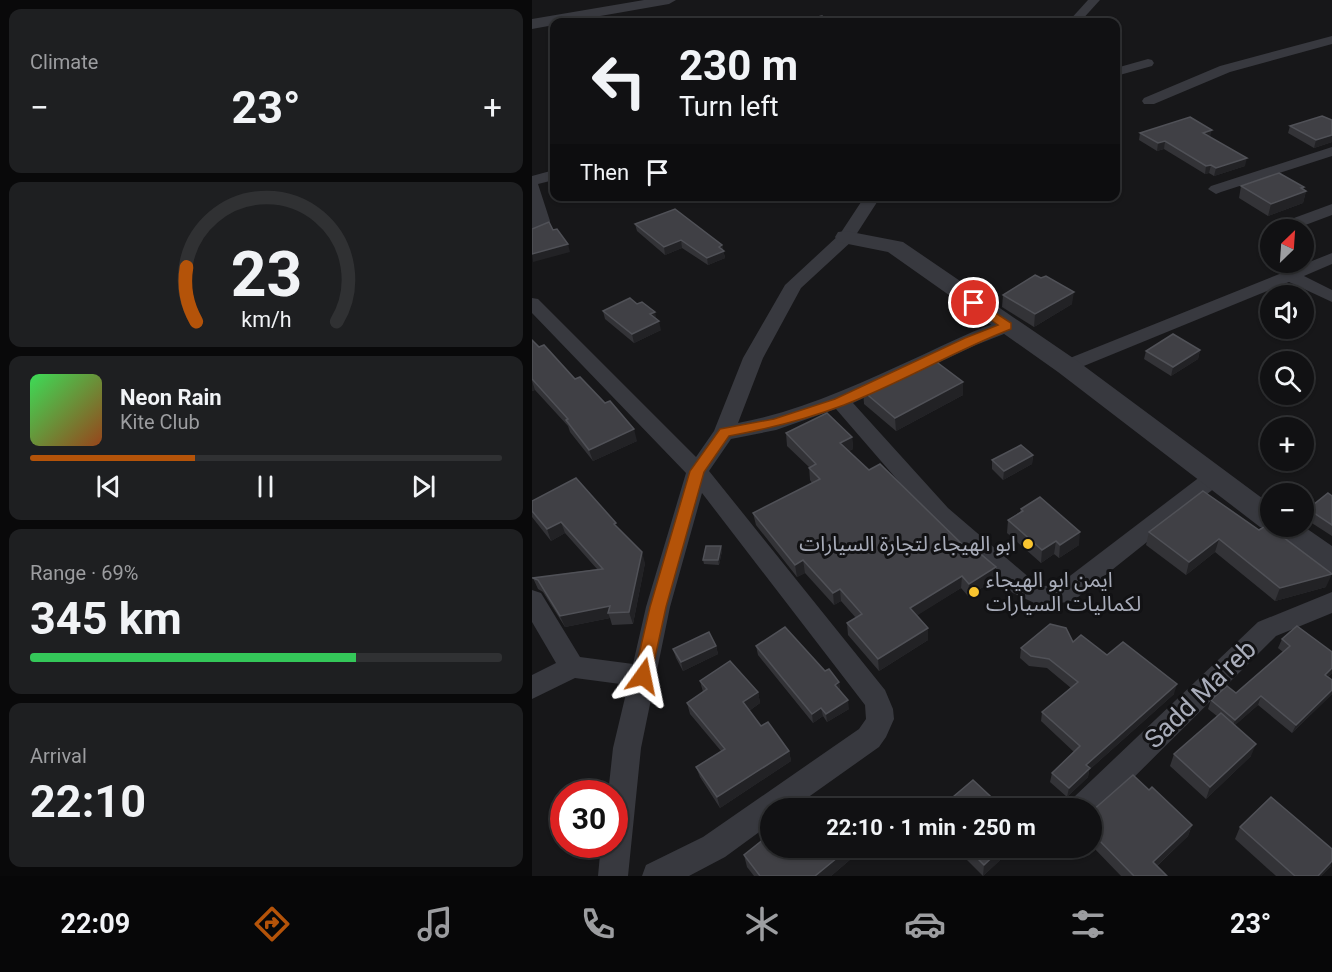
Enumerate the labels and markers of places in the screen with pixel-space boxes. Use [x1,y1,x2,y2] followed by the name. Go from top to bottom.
[948,277,999,328] pin
[799,532,1016,556] place label: ابو الهيجاء لتجارة السيارات
[1021,537,1035,551] marker: ابو الهيجاء لتجارة السيارات
[986,568,1141,616] place label: ايمن ابو الهيجاء لكماليات السيارات
[967,585,981,599] marker: ايمن ابو الهيجاء لكماليات السيارات

